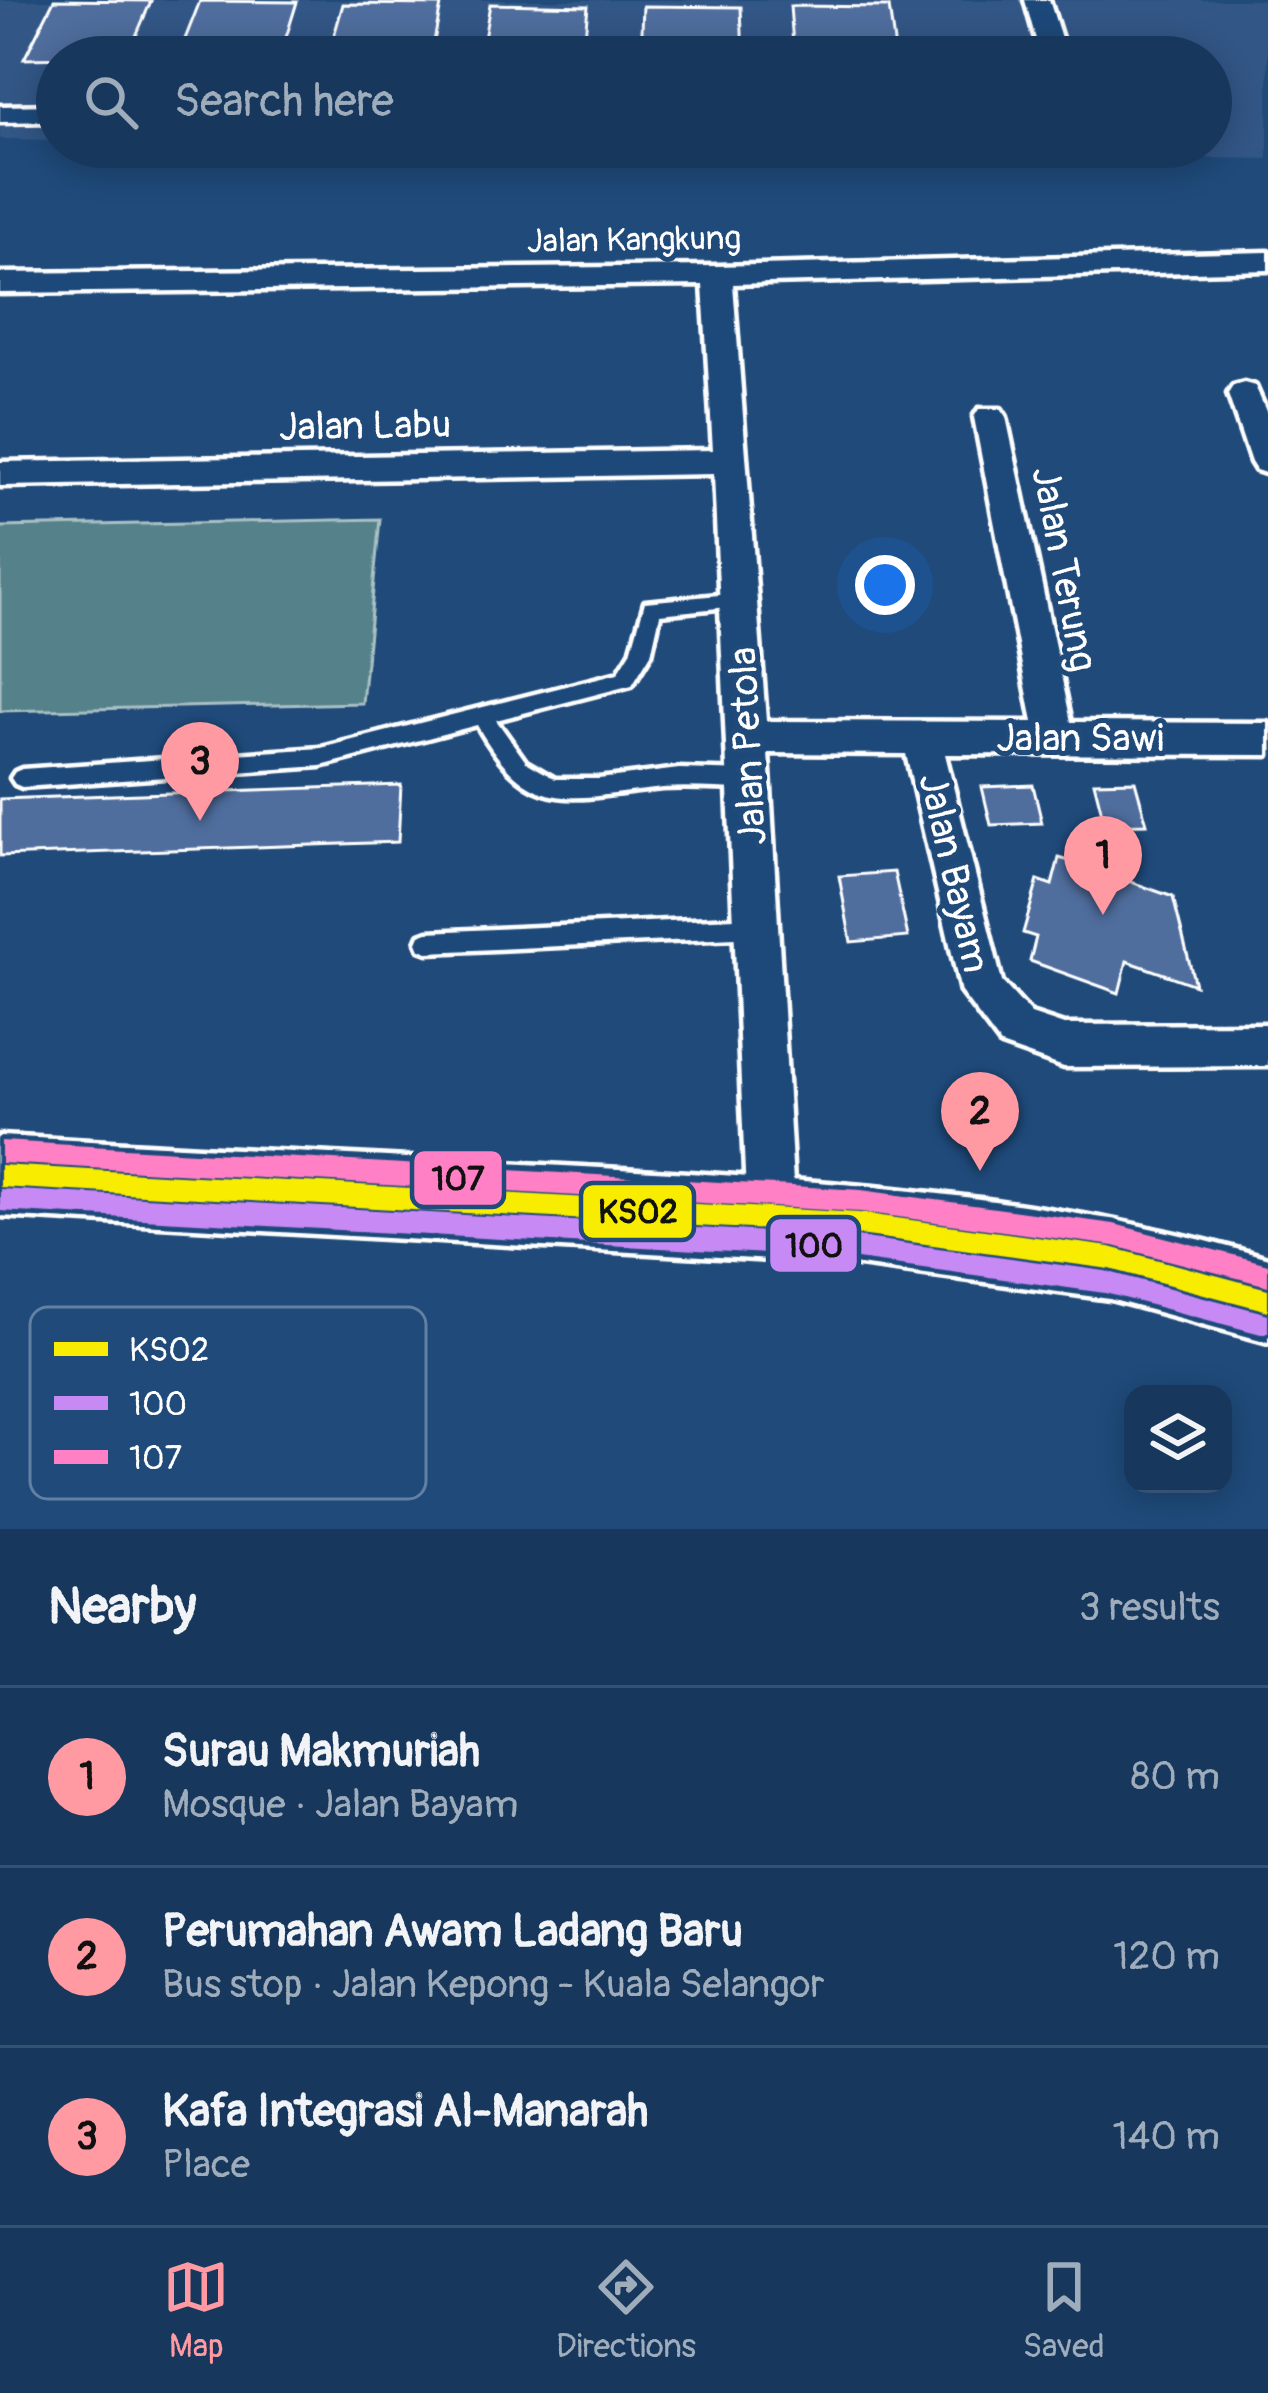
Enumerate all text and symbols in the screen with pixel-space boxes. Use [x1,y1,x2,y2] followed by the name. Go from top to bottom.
[36,36,1232,168] search box
[78,69,144,135] icon: search
[174,74,394,130] text: Search here
[526,218,742,262] street label: Jalan Kangkung
[278,400,452,452] street label: Jalan Labu
[1020,463,1108,675] street label: Jalan Terung
[855,555,915,615] your location
[718,646,778,846] street label: Jalan Petola
[996,714,1164,763] street label: Jalan Sawi
[161,722,239,821] pin: 3
[907,768,1001,978] street label: Jalan Bayam
[1064,816,1142,915] pin: 1
[941,1072,1019,1171] pin: 2
[412,1149,504,1207] line badge: 107
[432,1159,485,1200] text: 107
[581,1183,694,1240] line badge: KS02
[598,1192,678,1233] text: KS02
[768,1217,859,1274] line badge: 100
[785,1226,843,1267] text: 100
[30,1307,426,1499] legend
[129,1330,209,1371] text: KS02
[129,1384,187,1425] text: 100
[1124,1385,1232,1493] map controls
[1124,1385,1232,1493] button: layers
[129,1438,182,1479] text: 107
[48,1575,196,1639] text: Nearby
[1079,1583,1220,1632] text: 3 results
[162,1724,480,1780] text: Surau Makmuriah
[79,1752,95,1801] text: 1
[1131,1752,1220,1801] text: 80 m
[162,1780,518,1829] text: Mosque · Jalan Bayam
[162,1904,743,1960] text: Perumahan Awam Ladang Baru
[76,1932,98,1981] text: 2
[1113,1932,1220,1981] text: 120 m
[162,1960,824,2009] text: Bus stop · Jalan Kepong - Kuala Selangor
[162,2084,648,2140] text: Kafa Integrasi Al-Manarah
[76,2112,98,2161] text: 3
[1112,2112,1220,2161] text: 140 m
[162,2140,250,2189] text: Place
[163,2254,229,2367] tab: Map
[556,2254,696,2367] tab: Directions
[1023,2254,1105,2367] tab: Saved

